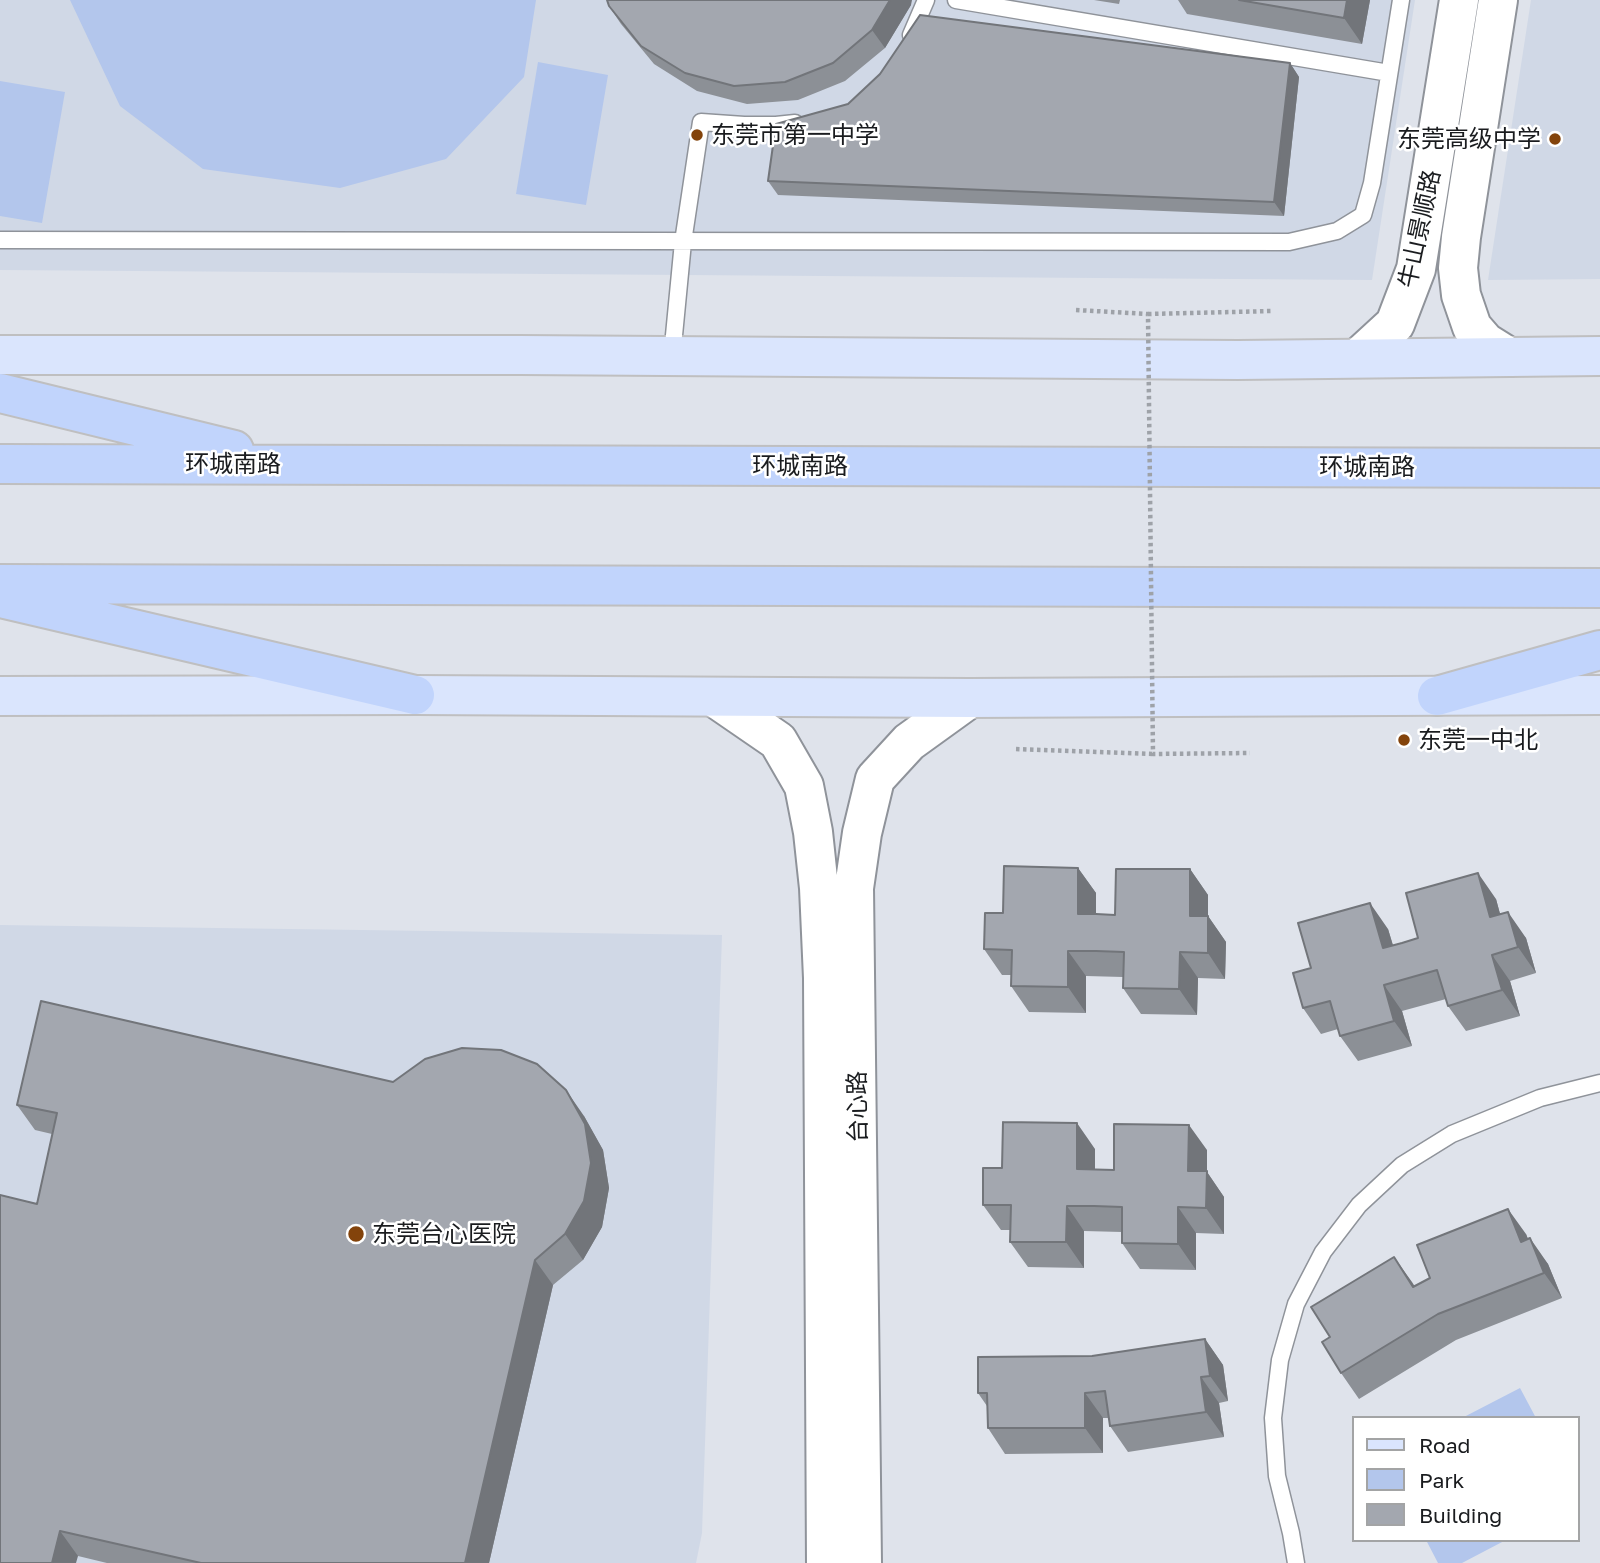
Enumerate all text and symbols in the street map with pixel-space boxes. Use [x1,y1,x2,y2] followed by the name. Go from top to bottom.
[711,121,879,149] place label: 东莞市第一中学
[1397,125,1541,153] place label: 东莞高级中学
[689,127,705,143] marker: 东莞市第一中学
[1547,131,1563,147] marker: 东莞高级中学
[1393,167,1447,291] street label: 牛山景顺路
[185,450,281,478] street label: 环城南路
[752,452,848,480] street label: 环城南路
[1319,453,1415,481] street label: 环城南路
[1418,726,1538,754] place label: 东莞一中北
[1396,732,1412,748] marker: 东莞一中北
[843,1071,873,1143] street label: 台心路
[372,1220,516,1248] place label: 东莞台心医院
[346,1224,366,1244] marker: 东莞台心医院
[1352,1416,1579,1542] legend
[1419,1432,1470,1458] text: Road
[1419,1467,1464,1493] text: Park
[1419,1502,1502,1528] text: Building

